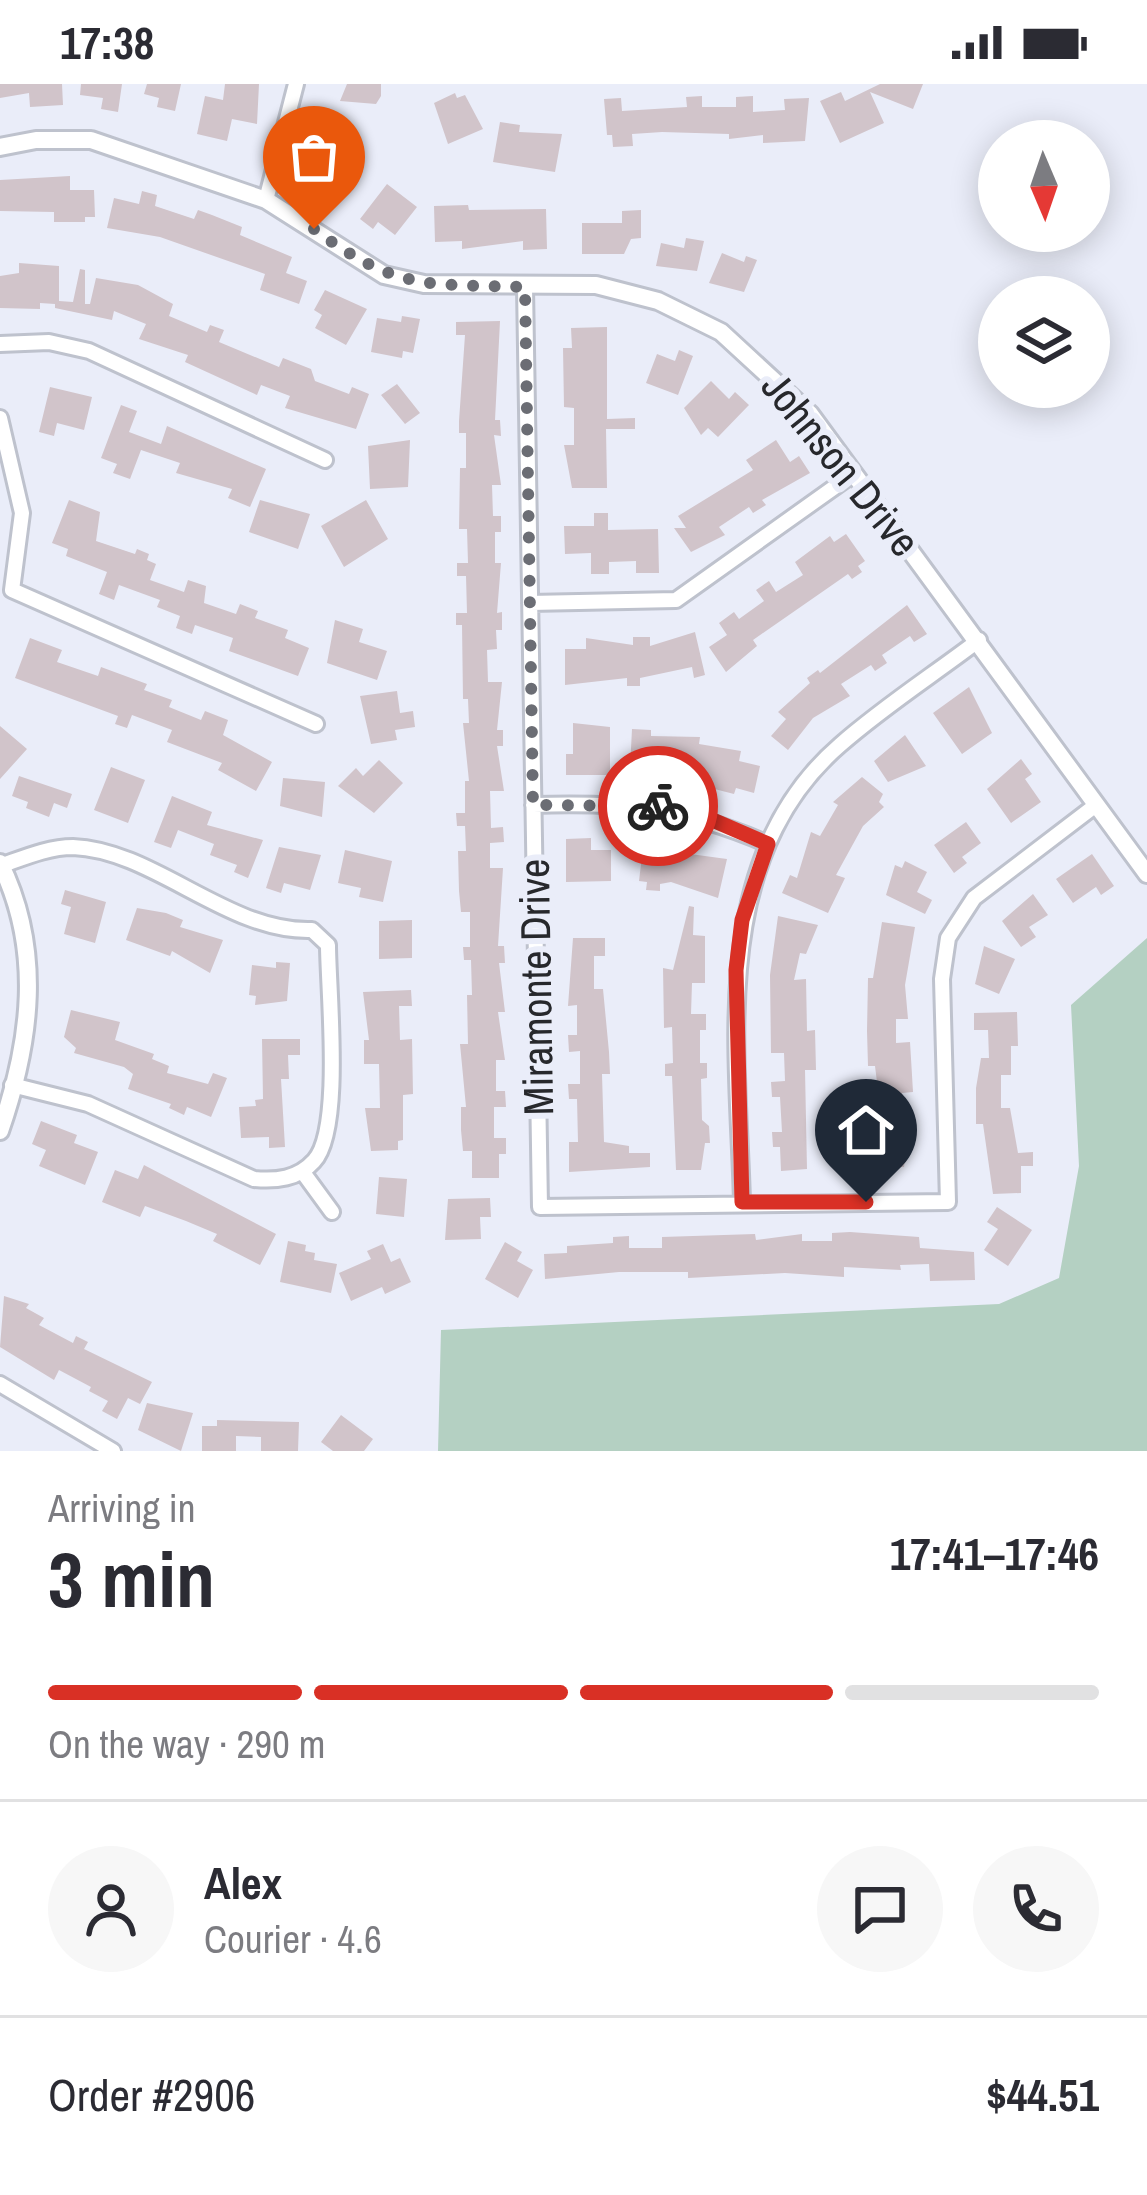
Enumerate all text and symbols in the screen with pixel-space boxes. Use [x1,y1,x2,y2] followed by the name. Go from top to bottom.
[60,12,154,73] text: 17:38
[263,106,365,229] pin
[978,120,1110,252] north arrow
[978,120,1110,408] map controls
[281,124,347,190] icon: bag
[978,276,1110,408] button: layers
[749,360,933,568] street label: Johnson Drive
[598,746,718,866] courier
[625,773,691,839] icon: bike
[506,858,566,1116] street label: Miramonte Drive
[815,1079,917,1202] pin
[833,1097,899,1163] icon: home
[48,1482,196,1534] text: Arriving in
[890,1523,1099,1584] text: 17:41–17:46
[48,1526,215,1631] text: 3 min
[48,1718,325,1770] text: On the way · 290 m
[48,1846,174,1972] button: person
[817,1846,943,1972] button: chat
[973,1846,1099,1972] button: phone
[204,1852,282,1913] text: Alex
[204,1913,382,1965] text: Courier · 4.6
[48,2064,255,2125] text: Order #2906
[986,2064,1099,2125] text: $44.51

